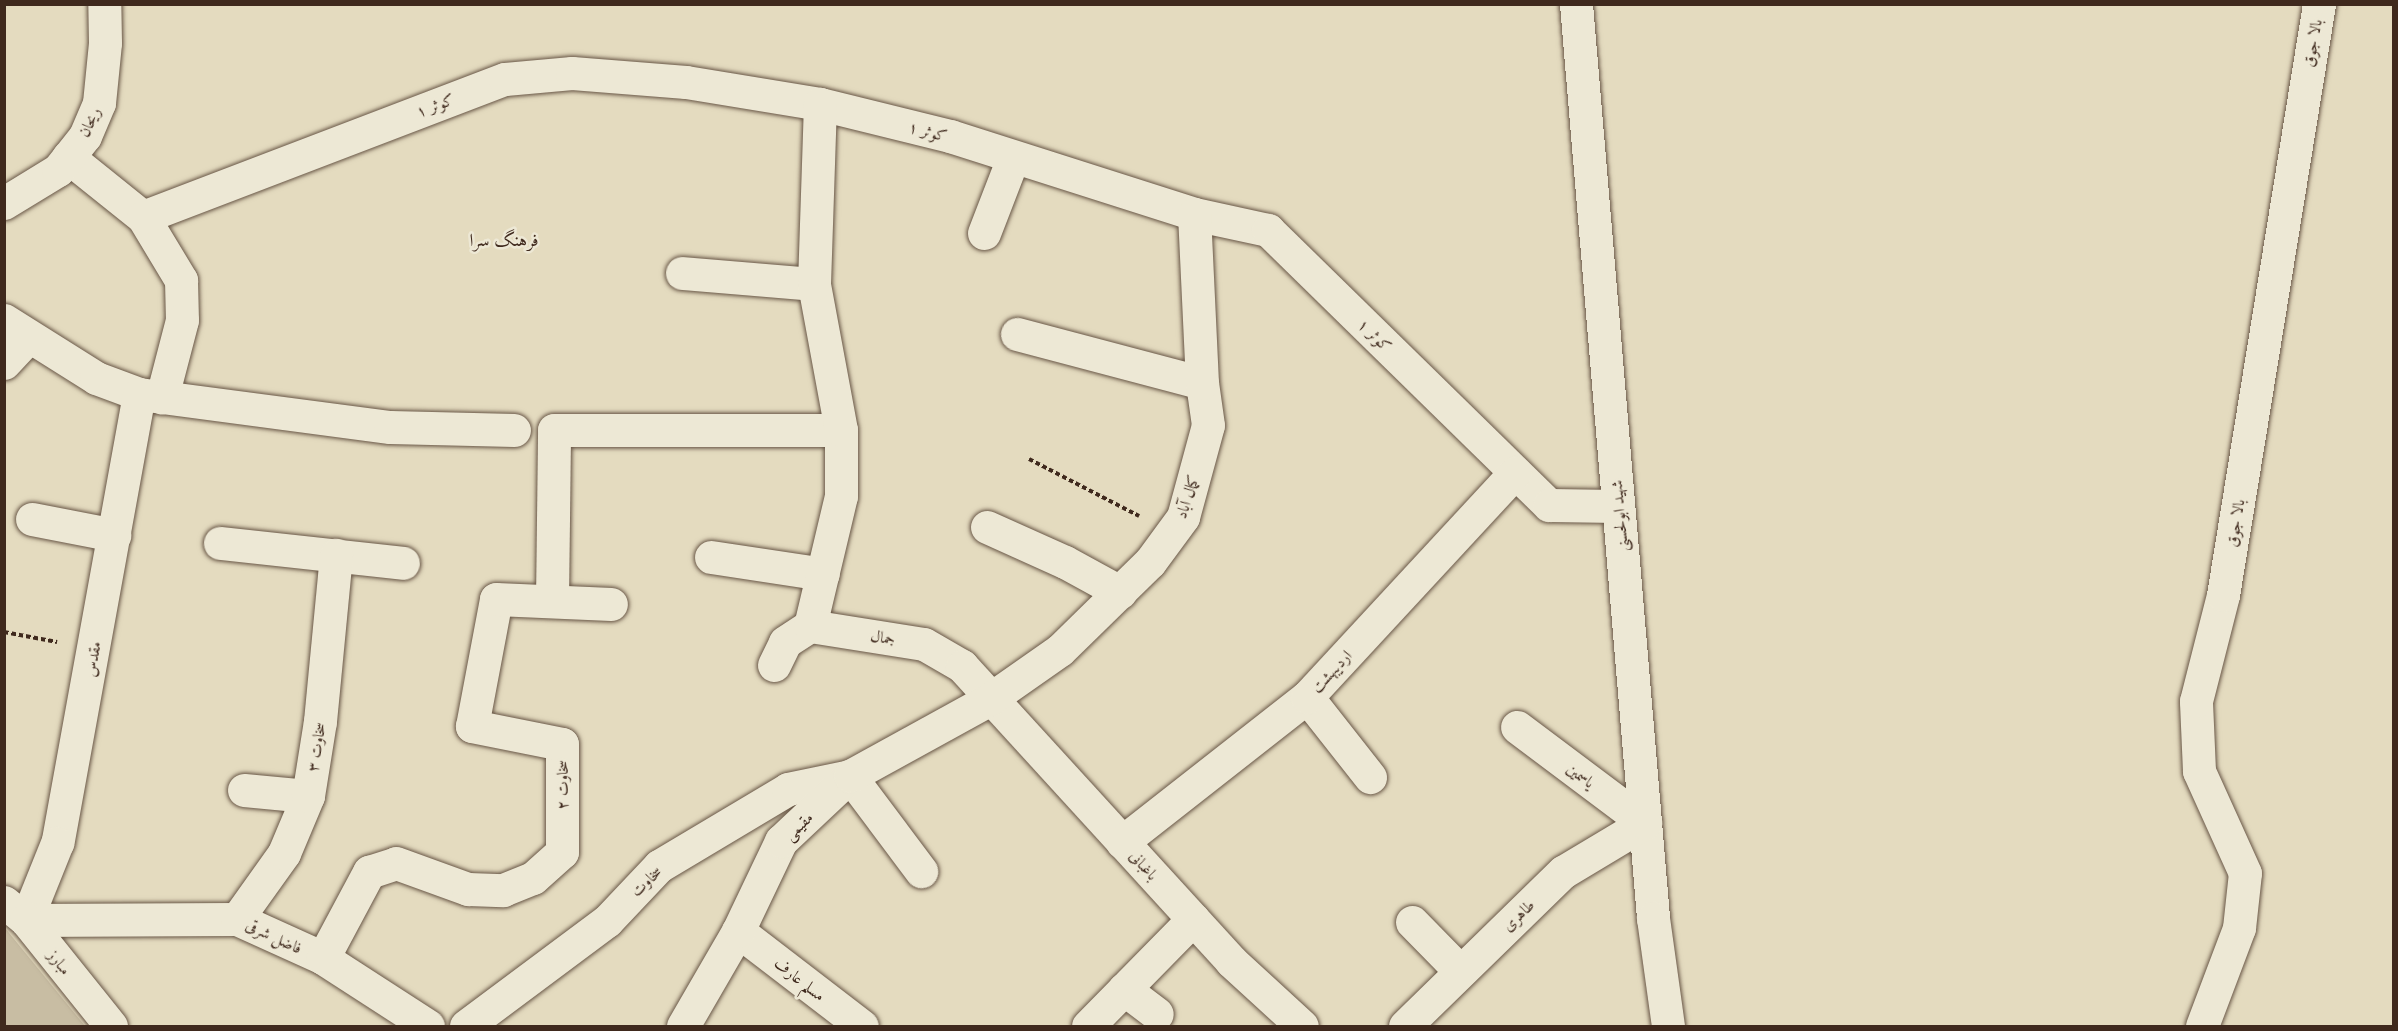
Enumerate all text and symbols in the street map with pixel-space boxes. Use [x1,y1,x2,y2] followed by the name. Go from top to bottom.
[2298,18,2326,68] street label: بالا جوق
[413,89,457,121] street label: کوثر ۱
[74,104,104,140] street label: ریحان
[907,117,949,145] street label: کوثر ۱
[469,229,539,251] district label: فرهنگ سرا
[1354,314,1396,356] street label: کوثر ۱
[1171,473,1203,521] street label: کمال آباد
[1606,480,1632,552] street label: شهید ابولحسنی
[2222,498,2248,548] street label: بالا جوق
[869,626,897,648] street label: جمال
[79,640,105,678] street label: مقدس
[1306,646,1356,696] street label: اردیبهشت
[303,721,329,773] street label: سخاوت ۳
[1563,758,1599,792] street label: یاسمین
[552,760,572,810] street label: سخاوت ۲
[779,808,817,844] street label: مقیمی
[1126,846,1162,884] street label: باغبانی
[626,862,666,900] street label: سخاوت
[1498,895,1538,935] street label: طاهری
[243,915,305,957] street label: فاضل شرقی
[44,946,76,978] street label: مبارز
[771,953,829,1005] street label: مسلم عارف

